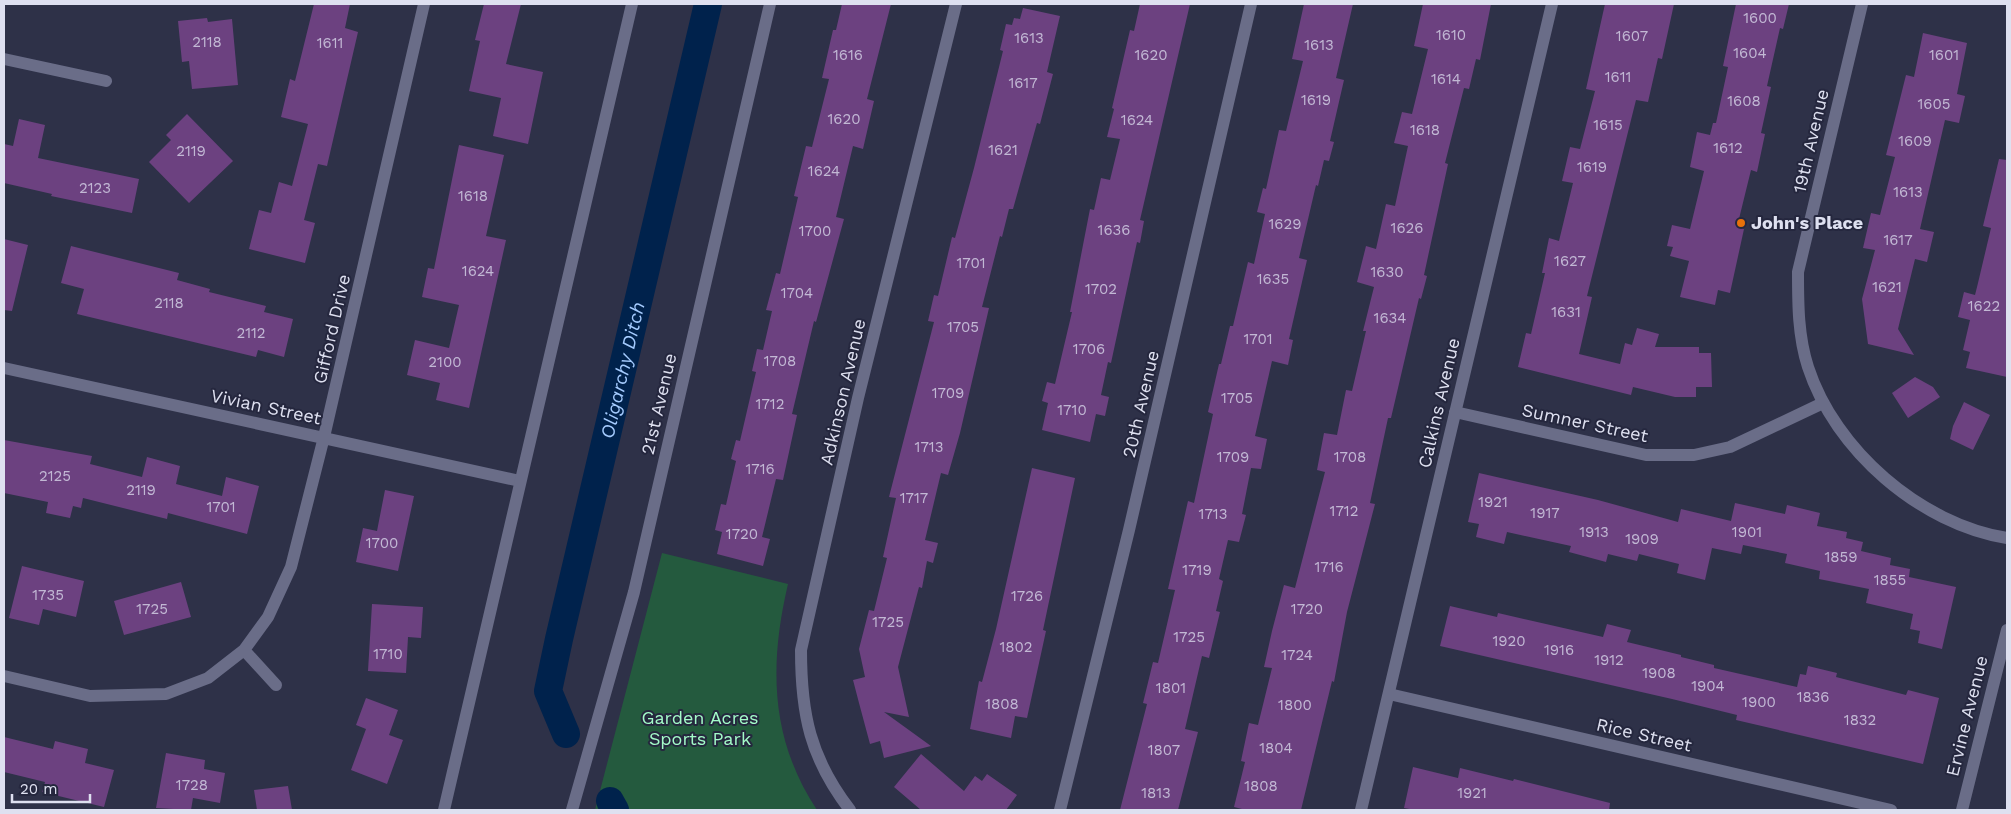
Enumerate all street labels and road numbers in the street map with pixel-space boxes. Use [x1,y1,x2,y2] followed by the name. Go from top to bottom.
[1788,87,1833,195] street label: 19th Avenue
[309,272,354,386] street label: Gifford Drive
[815,317,870,467] street label: Adkinson Avenue
[1413,336,1464,470] street label: Calkins Avenue
[1118,348,1163,460] street label: 20th Avenue
[637,351,680,457] street label: 21st Avenue
[209,385,324,429] street label: Vivian Street
[1520,399,1651,446] street label: Sumner Street
[1941,653,1992,778] street label: Ervine Avenue
[1594,713,1694,756] street label: Rice Street

